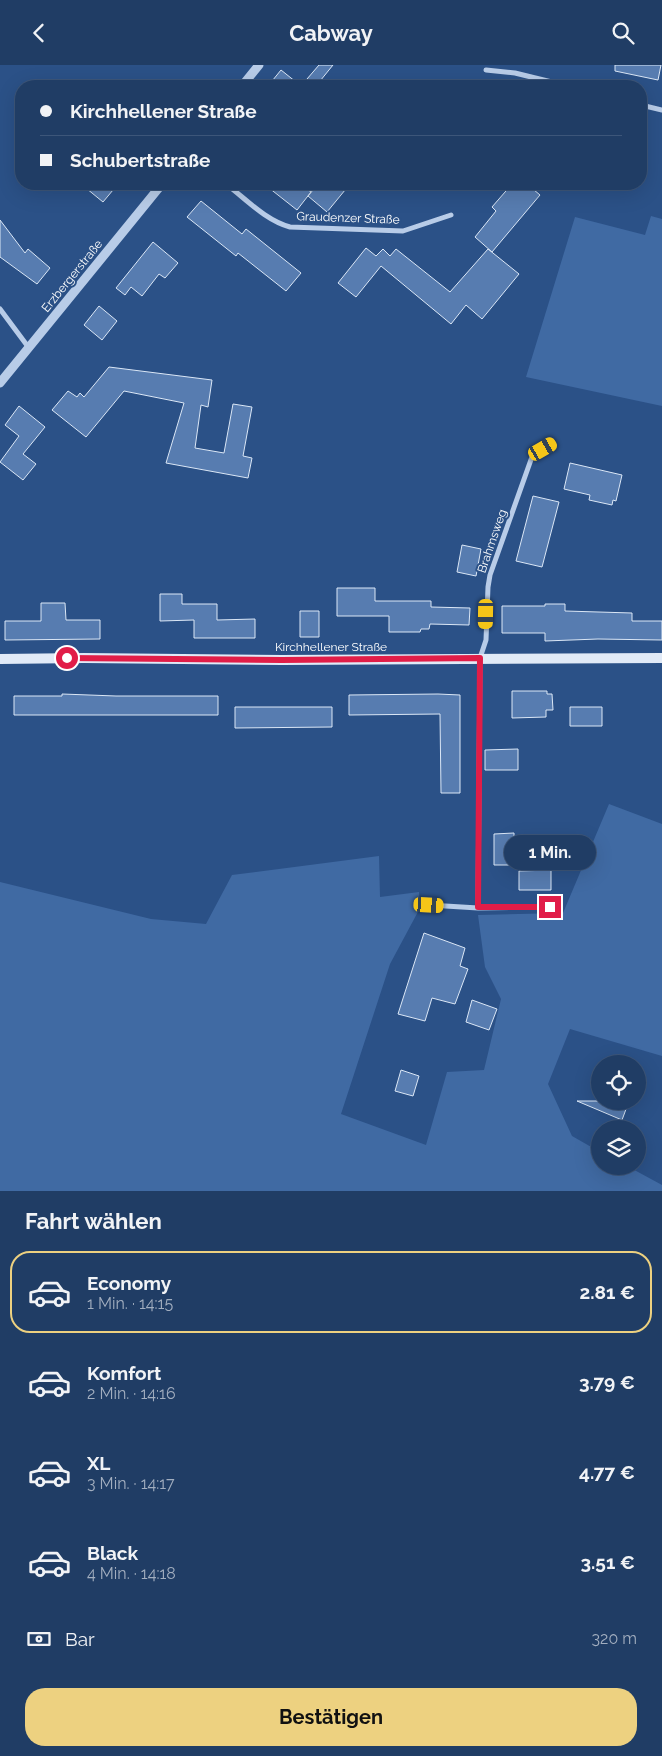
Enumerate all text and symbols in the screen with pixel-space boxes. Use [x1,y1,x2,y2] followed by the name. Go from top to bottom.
[25,19,53,47] icon: back
[609,19,637,47] icon: search
[289,20,373,46] text: Cabway
[70,100,257,122] text: Kirchhellener Straße
[70,149,210,171] text: Schubertstraße
[296,209,400,227] street label: Graudenzer Straße
[39,237,105,315] street label: Erzbergerstraße
[526,435,559,463] car
[475,507,509,575] street label: Brahmsweg
[478,599,493,629] car
[275,640,387,654] street label: Kirchhellener Straße
[56,647,78,669] route start
[504,835,596,869] callout: 1 Min.
[529,843,571,862] text: 1 Min.
[539,896,561,918] route end
[413,897,444,913] car
[591,1055,646,1175] map controls
[591,1055,646,1110] button: locate
[591,1120,646,1175] button: layers
[25,1208,162,1234] text: Fahrt wählen
[27,1270,72,1315] icon: car
[87,1272,171,1294] text: Economy
[579,1281,635,1303] text: 2.81 €
[87,1294,173,1313] text: 1 Min. · 14:15
[27,1360,72,1405] icon: car
[87,1362,161,1384] text: Komfort
[579,1371,635,1393] text: 3.79 €
[87,1384,176,1403] text: 2 Min. · 14:16
[27,1450,72,1495] icon: car
[87,1452,110,1474] text: XL
[579,1461,635,1483] text: 4.77 €
[87,1474,175,1493] text: 3 Min. · 14:17
[27,1540,72,1585] icon: car
[87,1542,138,1564] text: Black
[580,1551,635,1573] text: 3.51 €
[87,1564,176,1583] text: 4 Min. · 14:18
[25,1625,53,1653] icon: cash
[65,1628,95,1650] text: Bar
[592,1629,637,1648] text: 320 m
[25,1688,637,1746] button: Bestätigen

